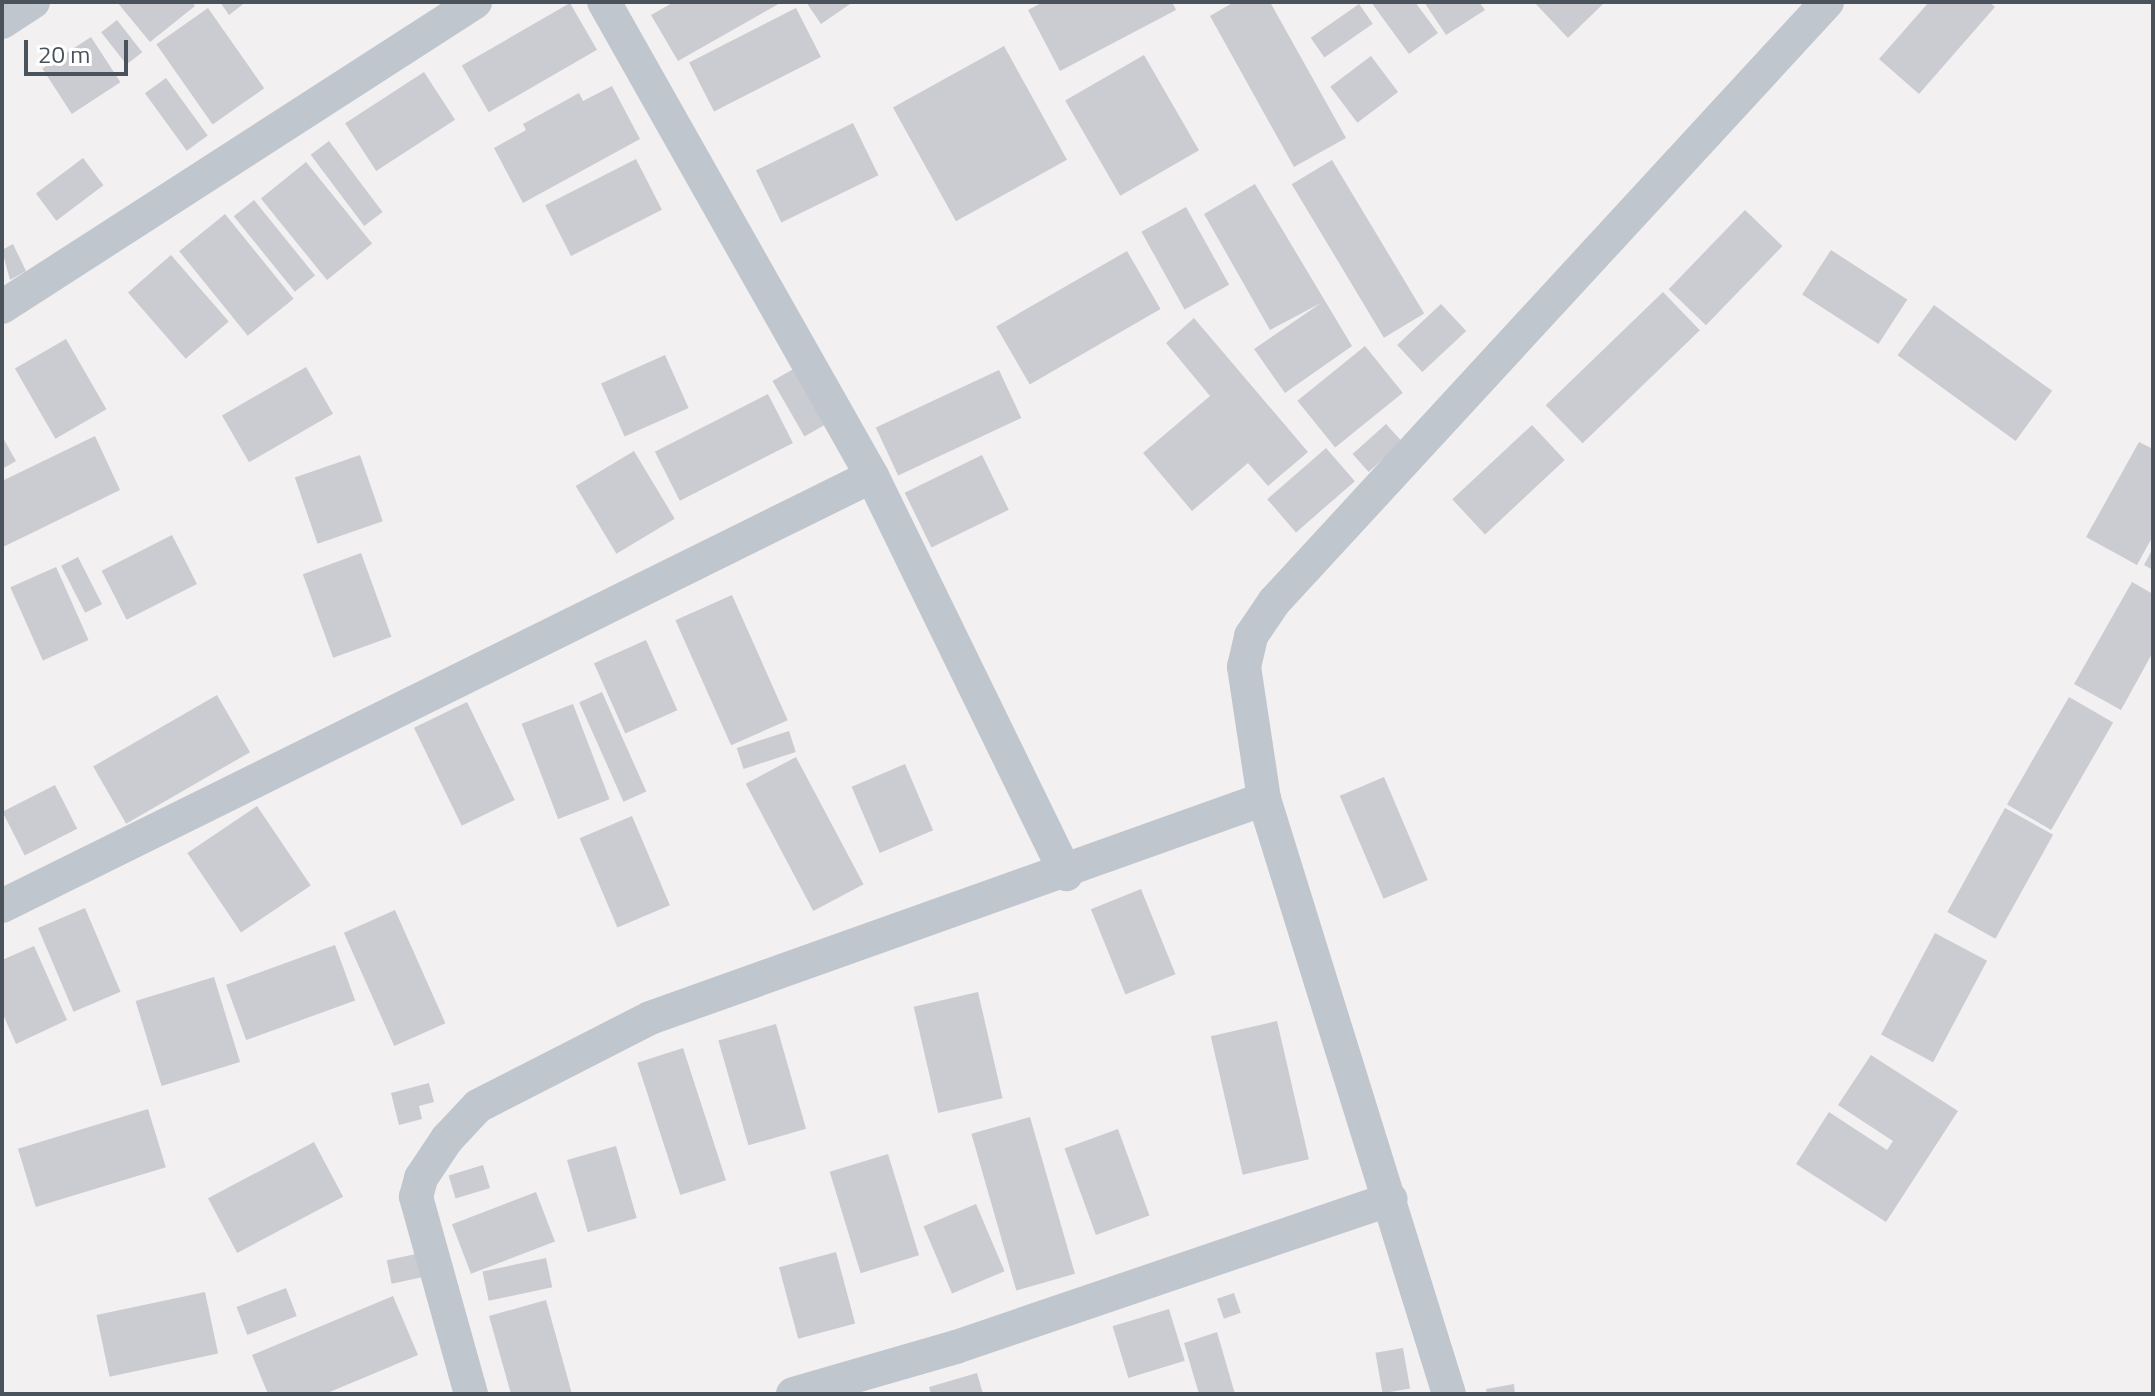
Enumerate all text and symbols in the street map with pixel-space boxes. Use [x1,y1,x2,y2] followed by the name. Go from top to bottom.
[28,24,132,74] scale bar
[38,36,90,72] text: 20 m

